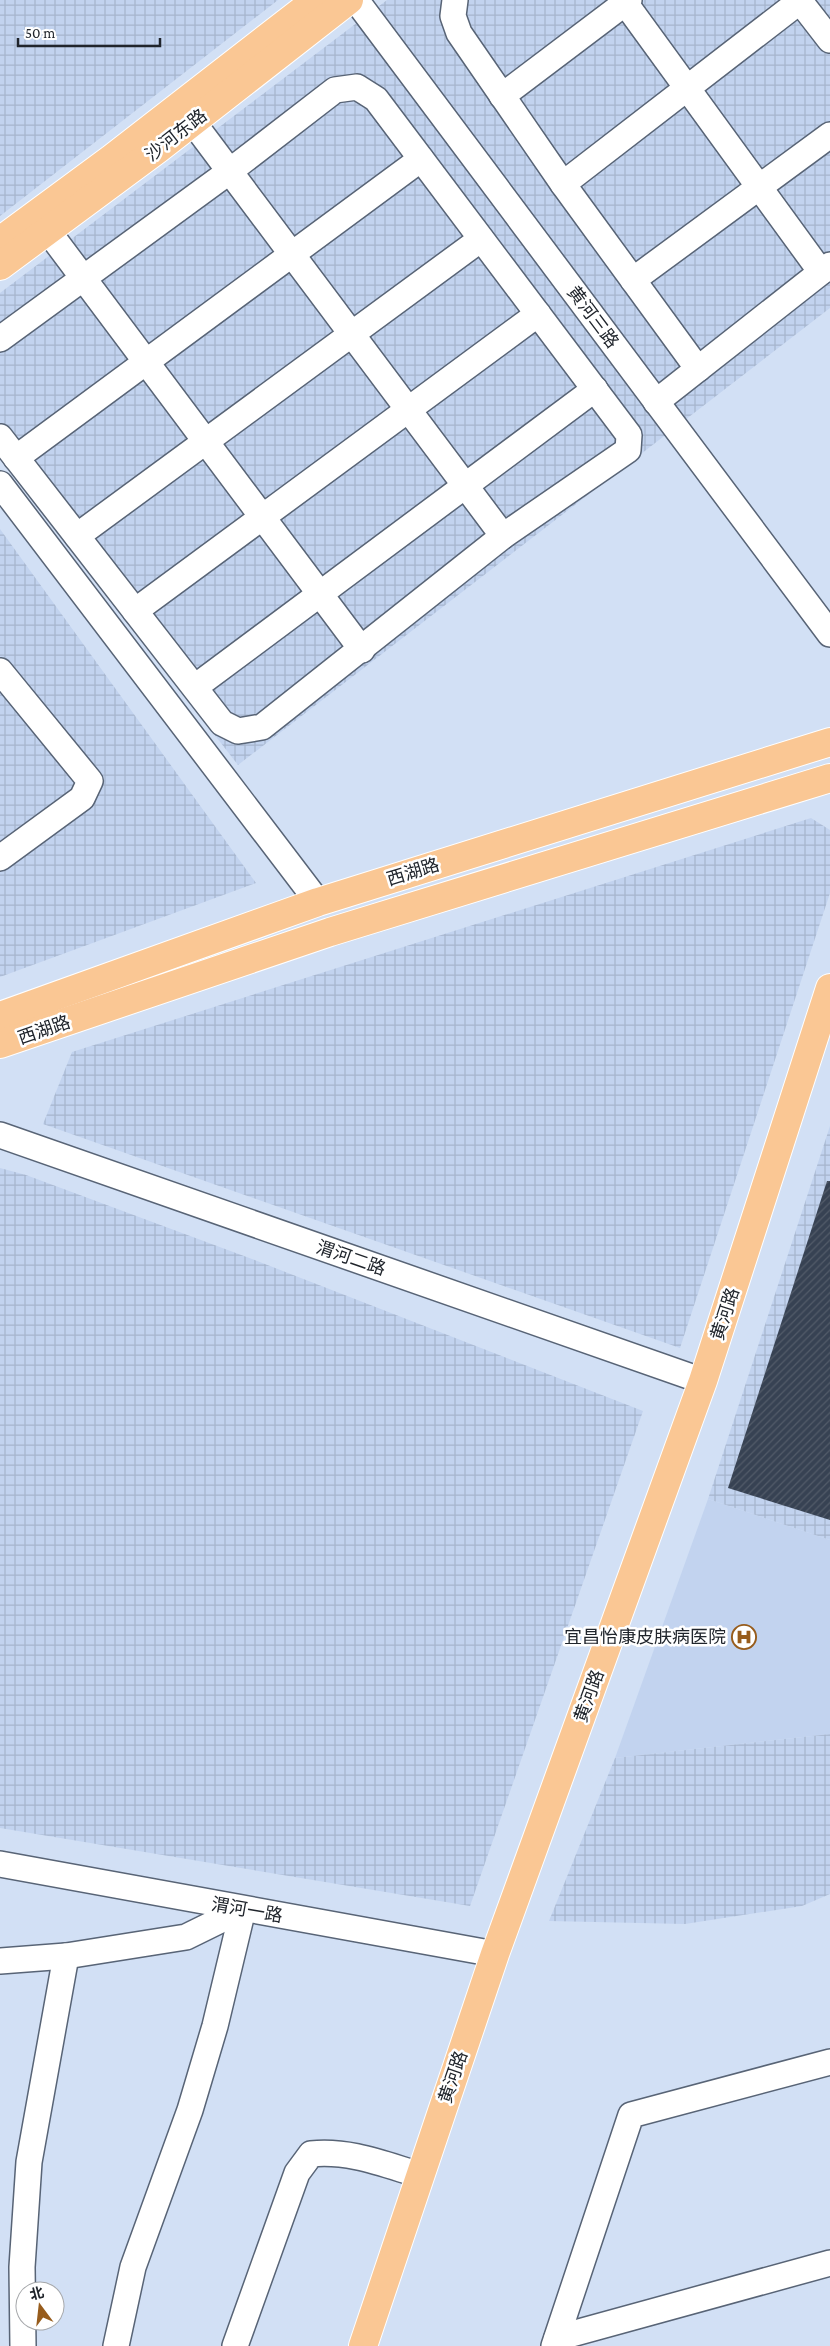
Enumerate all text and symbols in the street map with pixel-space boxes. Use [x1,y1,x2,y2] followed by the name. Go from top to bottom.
[18,15,160,47] scale bar
[25,25,55,41] text: 50 m
[141,105,211,165] street label: 沙河东路
[563,282,623,352] street label: 黄河三路
[384,855,442,889] street label: 西湖路
[15,1012,73,1048] street label: 西湖路
[314,1237,388,1279] street label: 渭河二路
[707,1285,743,1343] street label: 黄河路
[731,1624,757,1650] hospital icon: 宜昌怡康皮肤病医院
[564,1627,726,1647] place label: 宜昌怡康皮肤病医院
[570,1667,608,1725] street label: 黄河路
[210,1894,284,1926] street label: 渭河一路
[435,2048,471,2106] street label: 黄河路
[15,2281,65,2331] north arrow
[28,2284,45,2303] text: 北

